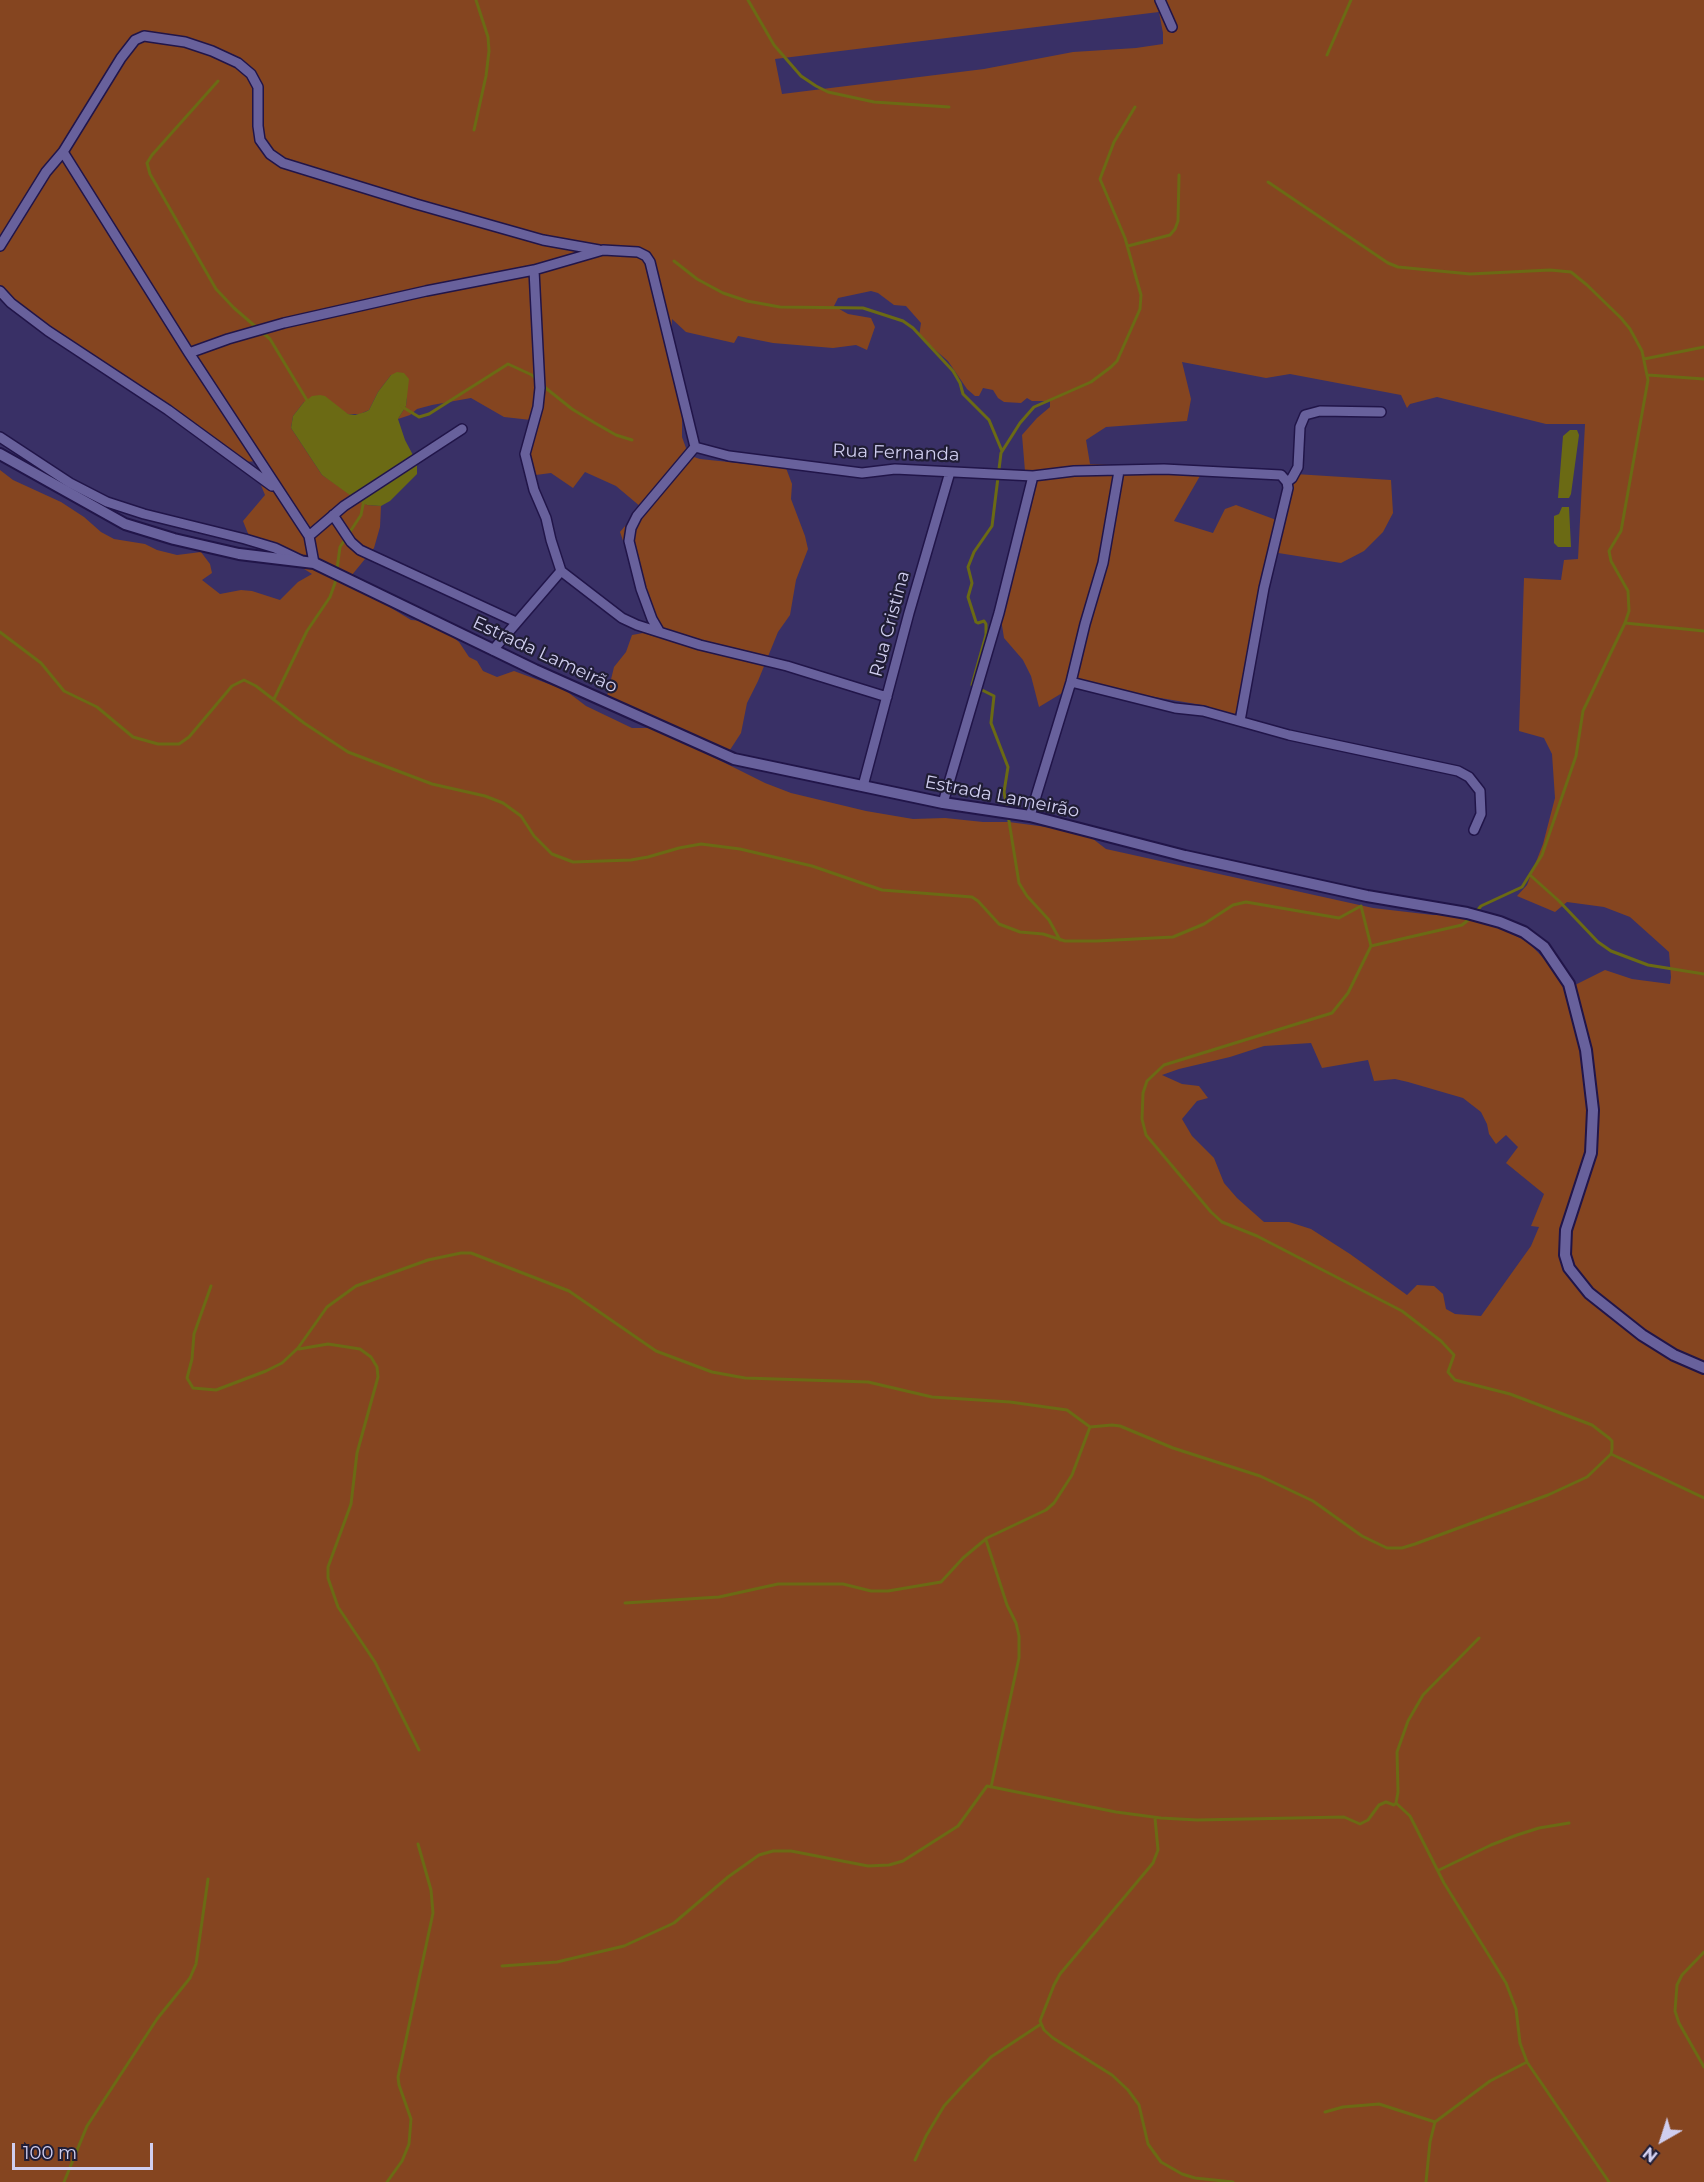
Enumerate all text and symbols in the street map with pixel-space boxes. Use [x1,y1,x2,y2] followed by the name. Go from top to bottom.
[832,440,960,466] street label: Rua Fernanda
[865,569,915,679] street label: Rua Cristina
[469,612,621,698] street label: Estrada Lameirão
[923,771,1081,823] street label: Estrada Lameirão
[1632,2110,1692,2170] north arrow
[15,2131,156,2169] scale bar
[23,2142,77,2164] text: 100 m
[1639,2143,1661,2166] text: N

